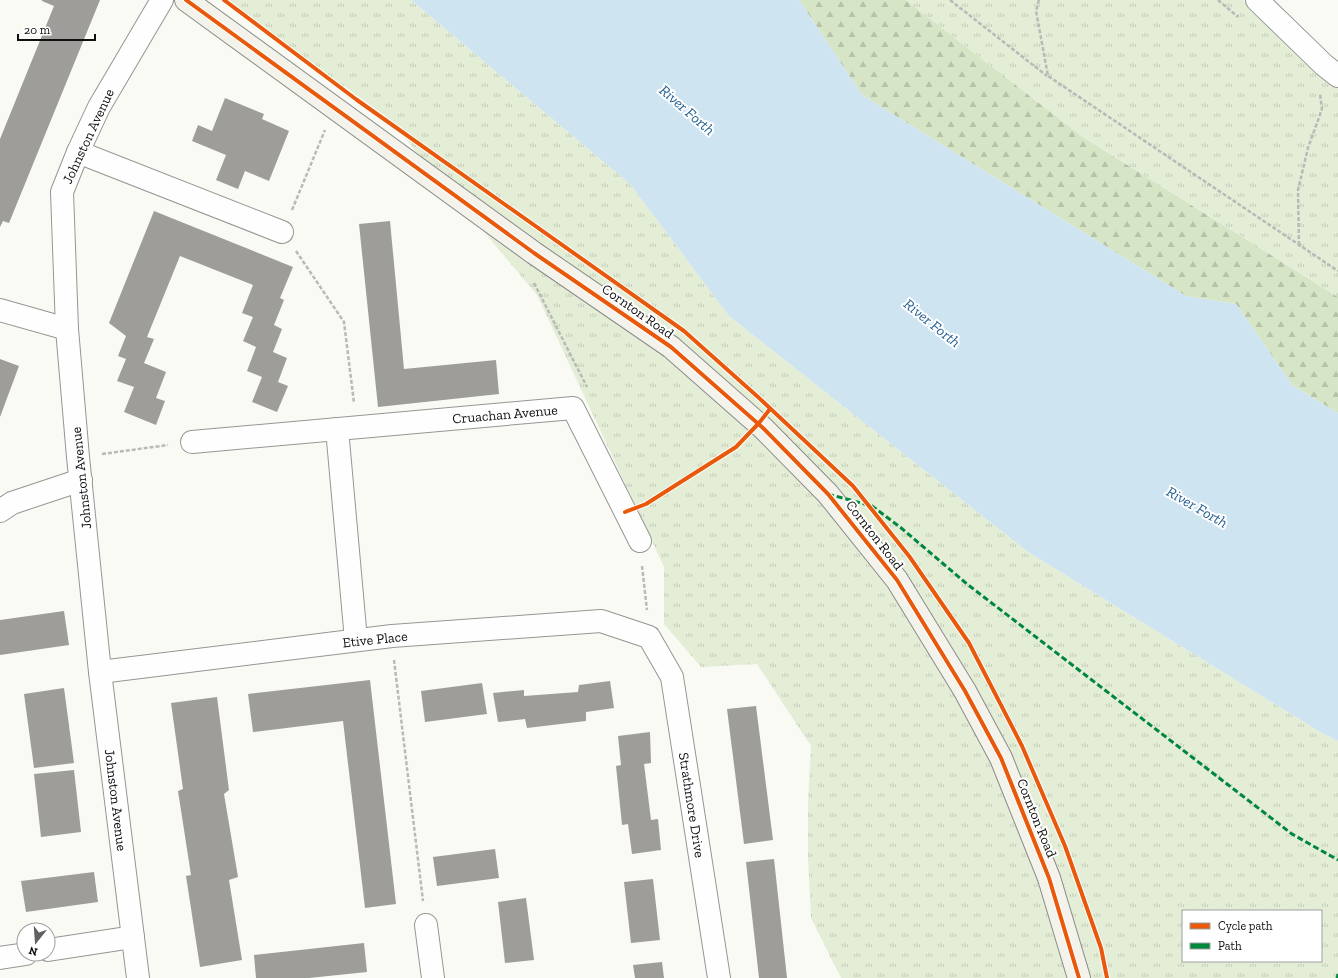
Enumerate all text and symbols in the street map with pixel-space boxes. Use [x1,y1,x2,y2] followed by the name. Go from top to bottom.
[18,16,95,42] scale bar
[24,23,51,37] text: 20 m
[656,81,719,139] water label: River Forth
[59,86,118,186] street label: Johnston Avenue
[599,280,677,343] street label: Cornton Road
[900,295,964,352] water label: River Forth
[452,401,559,428] street label: Cruachan Avenue
[68,426,95,530] street label: Johnston Avenue
[1163,482,1231,532] water label: River Forth
[842,497,907,574] street label: Cornton Road
[342,628,409,651] street label: Etive Place
[101,748,130,852] street label: Johnston Avenue
[675,751,708,859] street label: Strathmore Drive
[1013,776,1060,861] street label: Cornton Road
[1182,910,1322,962] legend
[1218,919,1273,933] text: Cycle path
[16,922,56,962] north arrow
[1218,939,1242,953] text: Path
[27,943,39,959] text: N

